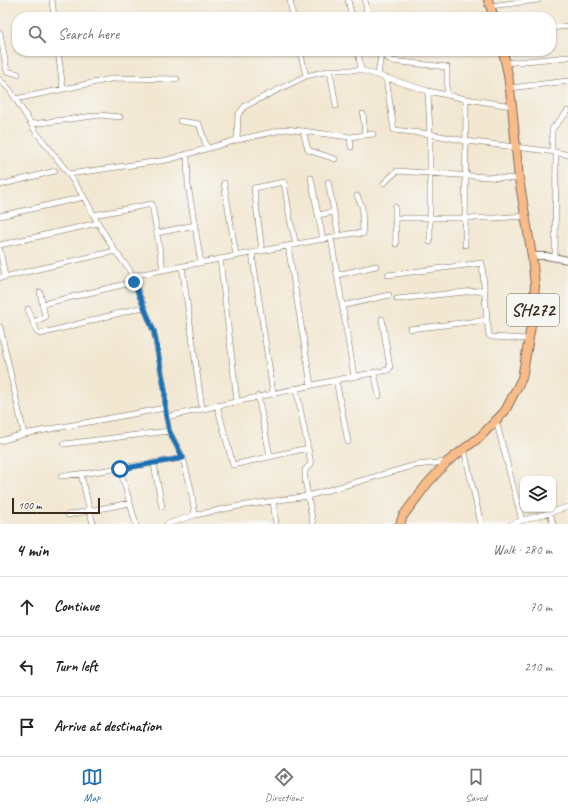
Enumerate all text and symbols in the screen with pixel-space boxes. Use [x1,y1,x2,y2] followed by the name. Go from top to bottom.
[12,12,556,56] search box
[26,23,48,45] icon: search
[58,25,119,44] text: Search here
[125,273,143,291] route end
[507,294,559,326] road number: SH272
[111,460,129,478] route start
[520,476,556,512] map controls
[520,476,556,512] button: layers
[12,496,100,515] scale bar
[18,498,42,512] text: 100 m
[16,540,49,561] text: 4 min
[493,542,552,558] text: Walk · 280 m
[16,596,38,618] icon: ahead
[54,597,99,616] text: Continue
[530,599,552,615] text: 70 m
[16,656,38,678] icon: left
[54,657,97,676] text: Turn left
[524,659,552,675] text: 210 m
[16,716,38,738] icon: arrive
[54,717,161,736] text: Arrive at destination
[81,766,103,804] tab: Map
[265,766,303,804] tab: Directions
[465,766,487,804] tab: Saved

